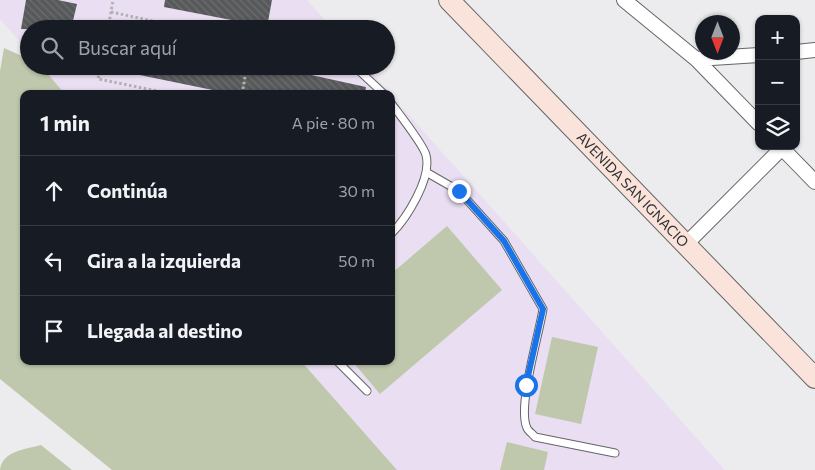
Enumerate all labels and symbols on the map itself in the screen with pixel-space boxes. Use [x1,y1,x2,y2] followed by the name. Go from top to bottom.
[695,15,740,60] north arrow
[574,128,692,250] street label: AVENIDA SAN IGNACIO
[448,180,471,203] route end
[515,374,538,397] route start

